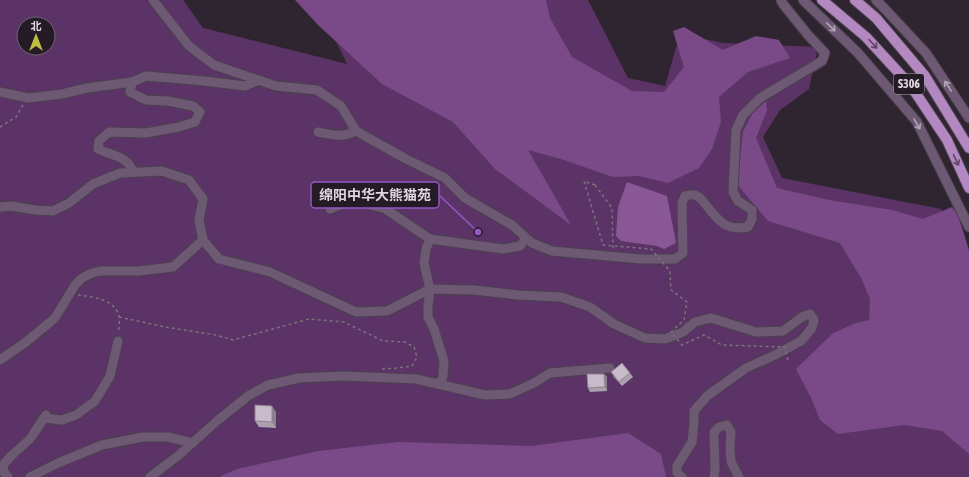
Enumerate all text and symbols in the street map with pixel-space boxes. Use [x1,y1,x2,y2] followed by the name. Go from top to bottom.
[16,16,56,56] north arrow
[31,20,42,32] text: 北
[826,22,836,32] one-way arrow
[868,38,877,49] one-way arrow
[894,74,924,94] road number: S306
[943,80,951,92] one-way arrow
[914,118,922,130] one-way arrow
[953,154,960,166] one-way arrow
[311,182,439,208] callout: 绵阳中华大熊猫苑
[319,187,431,203] text: 绵阳中华大熊猫苑

